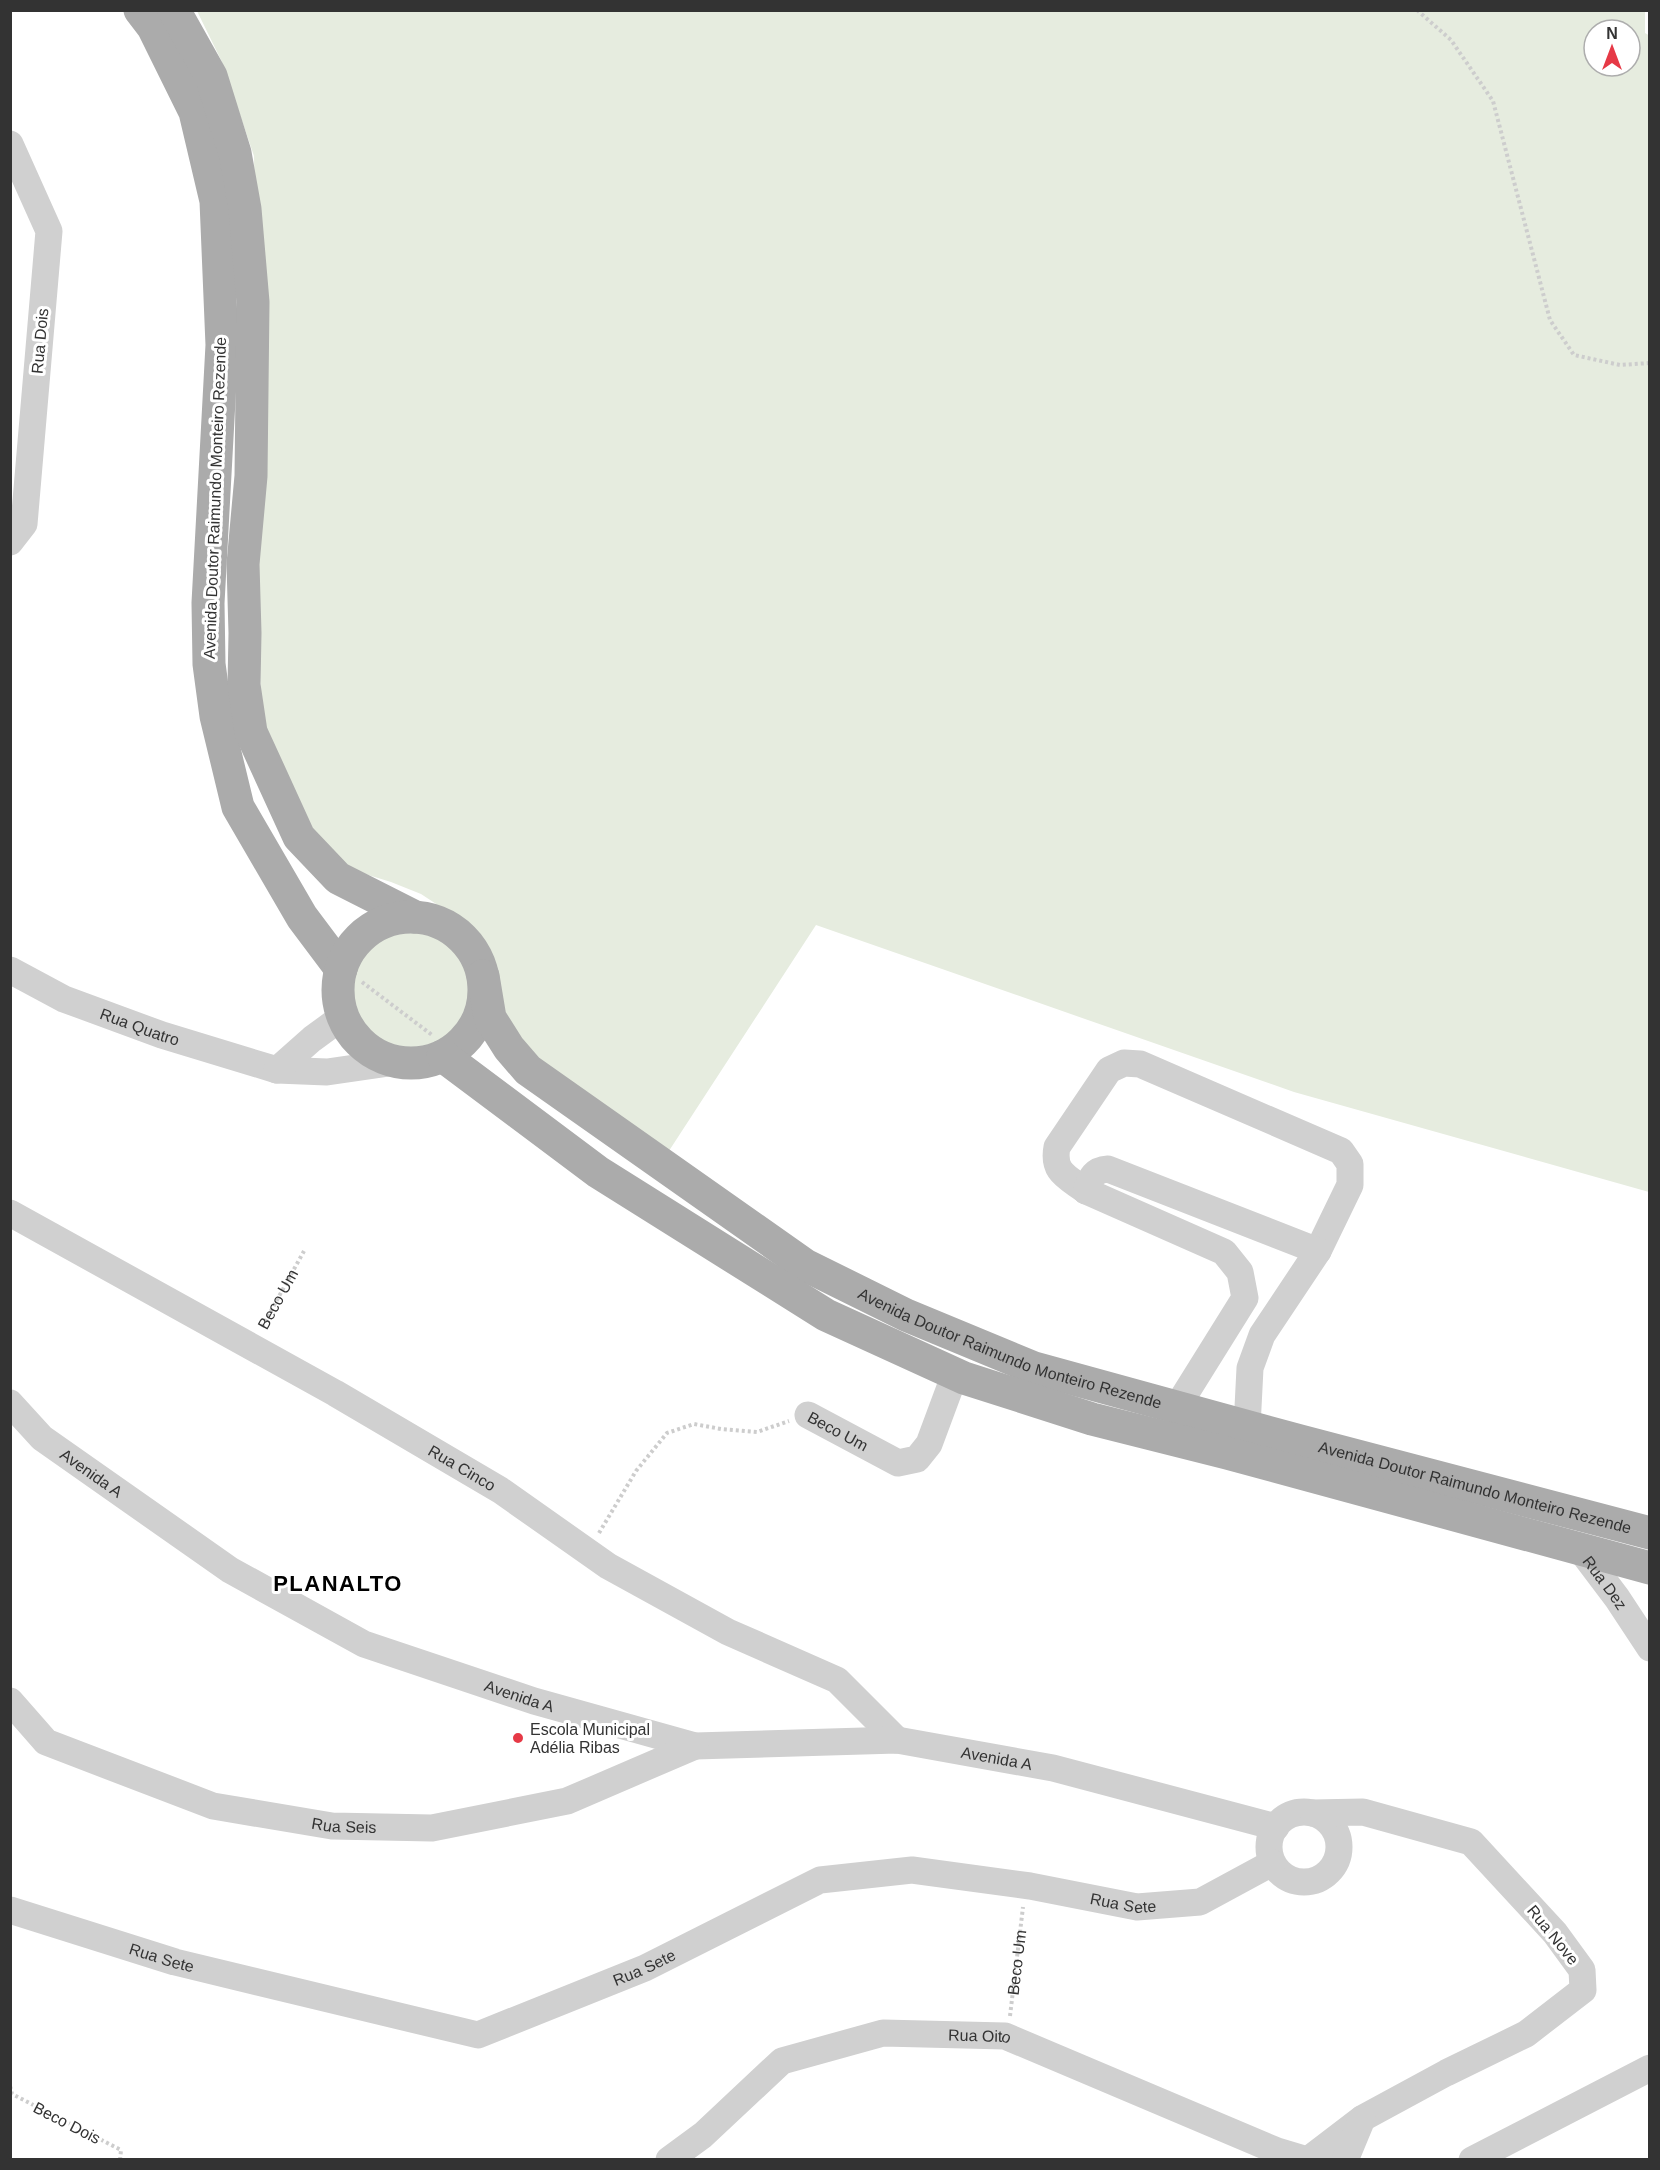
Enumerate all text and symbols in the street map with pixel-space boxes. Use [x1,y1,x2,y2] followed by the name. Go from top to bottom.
[1582,18,1642,78] north arrow
[1606,25,1618,42] text: N
[29,307,51,375] street label: Rua Dois
[201,336,229,659] street label: Avenida Doutor Raimundo Monteiro Rezende
[98,1005,181,1048] street label: Rua Quatro
[254,1266,301,1332] street label: Beco Um
[856,1284,1164,1411] street label: Avenida Doutor Raimundo Monteiro Rezende
[805,1408,871,1454] street label: Beco Um
[1317,1438,1633,1536] street label: Avenida Doutor Raimundo Monteiro Rezende
[426,1441,499,1494] street label: Rua Cinco
[57,1445,126,1501] street label: Avenida A
[1580,1553,1631,1612] street label: Rua Dez
[273,1571,403,1596] district label: PLANALTO
[483,1677,556,1715] street label: Avenida A
[530,1721,650,1756] place label: Escola Municipal Adélia Ribas
[511,1731,525,1745] marker: Escola Municipal Adélia Ribas
[960,1743,1034,1773] street label: Avenida A
[310,1814,377,1835] street label: Rua Seis
[1089,1890,1157,1916] street label: Rua Sete
[1524,1902,1582,1968] street label: Rua Nove
[1004,1929,1029,1996] street label: Beco Um
[127,1940,196,1975] street label: Rua Sete
[610,1946,678,1989] street label: Rua Sete
[948,2026,1014,2046] street label: Rua Oito
[31,2099,103,2147] street label: Beco Dois

